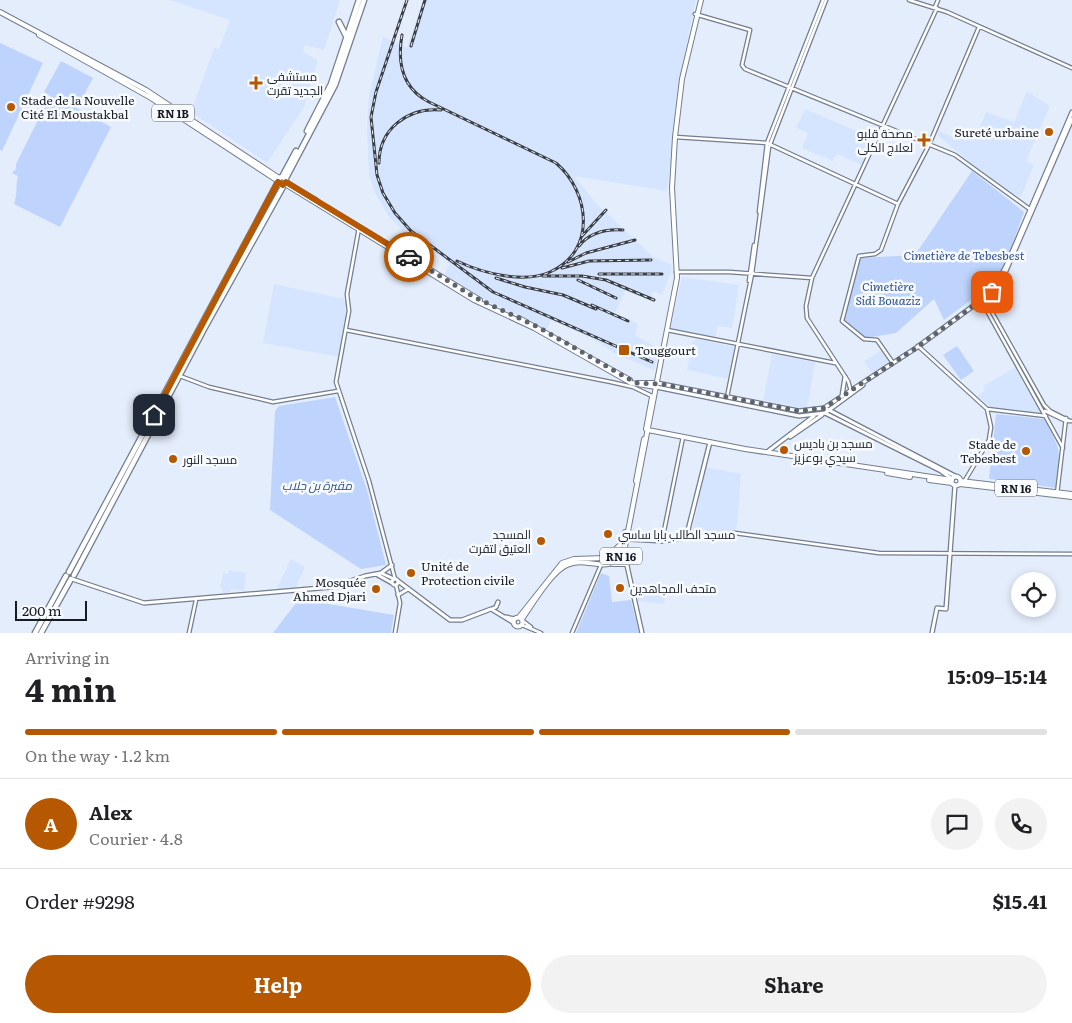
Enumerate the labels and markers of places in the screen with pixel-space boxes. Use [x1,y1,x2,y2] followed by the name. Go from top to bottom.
[267,67,323,99] place label: مستشفى الجديد تقرت
[249,76,263,90] marker: مستشفى الجديد تقرت
[21,91,134,123] place label: Stade de la Nouvelle Cité El Moustakbal
[5,101,17,113] marker: Stade de la Nouvelle Cité El Moustakbal
[954,123,1039,141] place label: Sureté urbaine
[857,124,913,156] place label: مصحة قلبو لعلاج الكلى
[1043,126,1055,138] marker: Sureté urbaine
[917,133,931,147] marker: مصحة قلبو لعلاج الكلى
[971,271,1013,313] pin
[635,341,696,359] place label: Touggourt
[617,343,631,357] marker: Touggourt
[133,394,175,436] pin
[793,434,873,468] place label: مسجد بن باديس سيدي بوعزيز
[960,435,1016,467] place label: Stade de Tebesbest
[778,444,790,456] marker: مسجد بن باديس سيدي بوعزيز
[1020,445,1032,457] marker: Stade de Tebesbest
[182,450,237,468] place label: مسجد النور
[167,453,179,465] marker: مسجد النور
[469,525,531,557] place label: المسجد العتيق لتقرت
[618,525,735,545] place label: مسجد الطالب بابا ساسي
[602,528,614,540] marker: مسجد الطالب بابا ساسي
[535,535,547,547] marker: المسجد العتيق لتقرت
[421,557,515,589] place label: Unité de Protection civile
[405,567,417,579] marker: Unité de Protection civile
[293,573,366,605] place label: Mosquée Ahmed Djari
[630,579,717,597] place label: متحف المجاهدين
[614,582,626,594] marker: متحف المجاهدين
[370,583,382,595] marker: Mosquée Ahmed Djari

